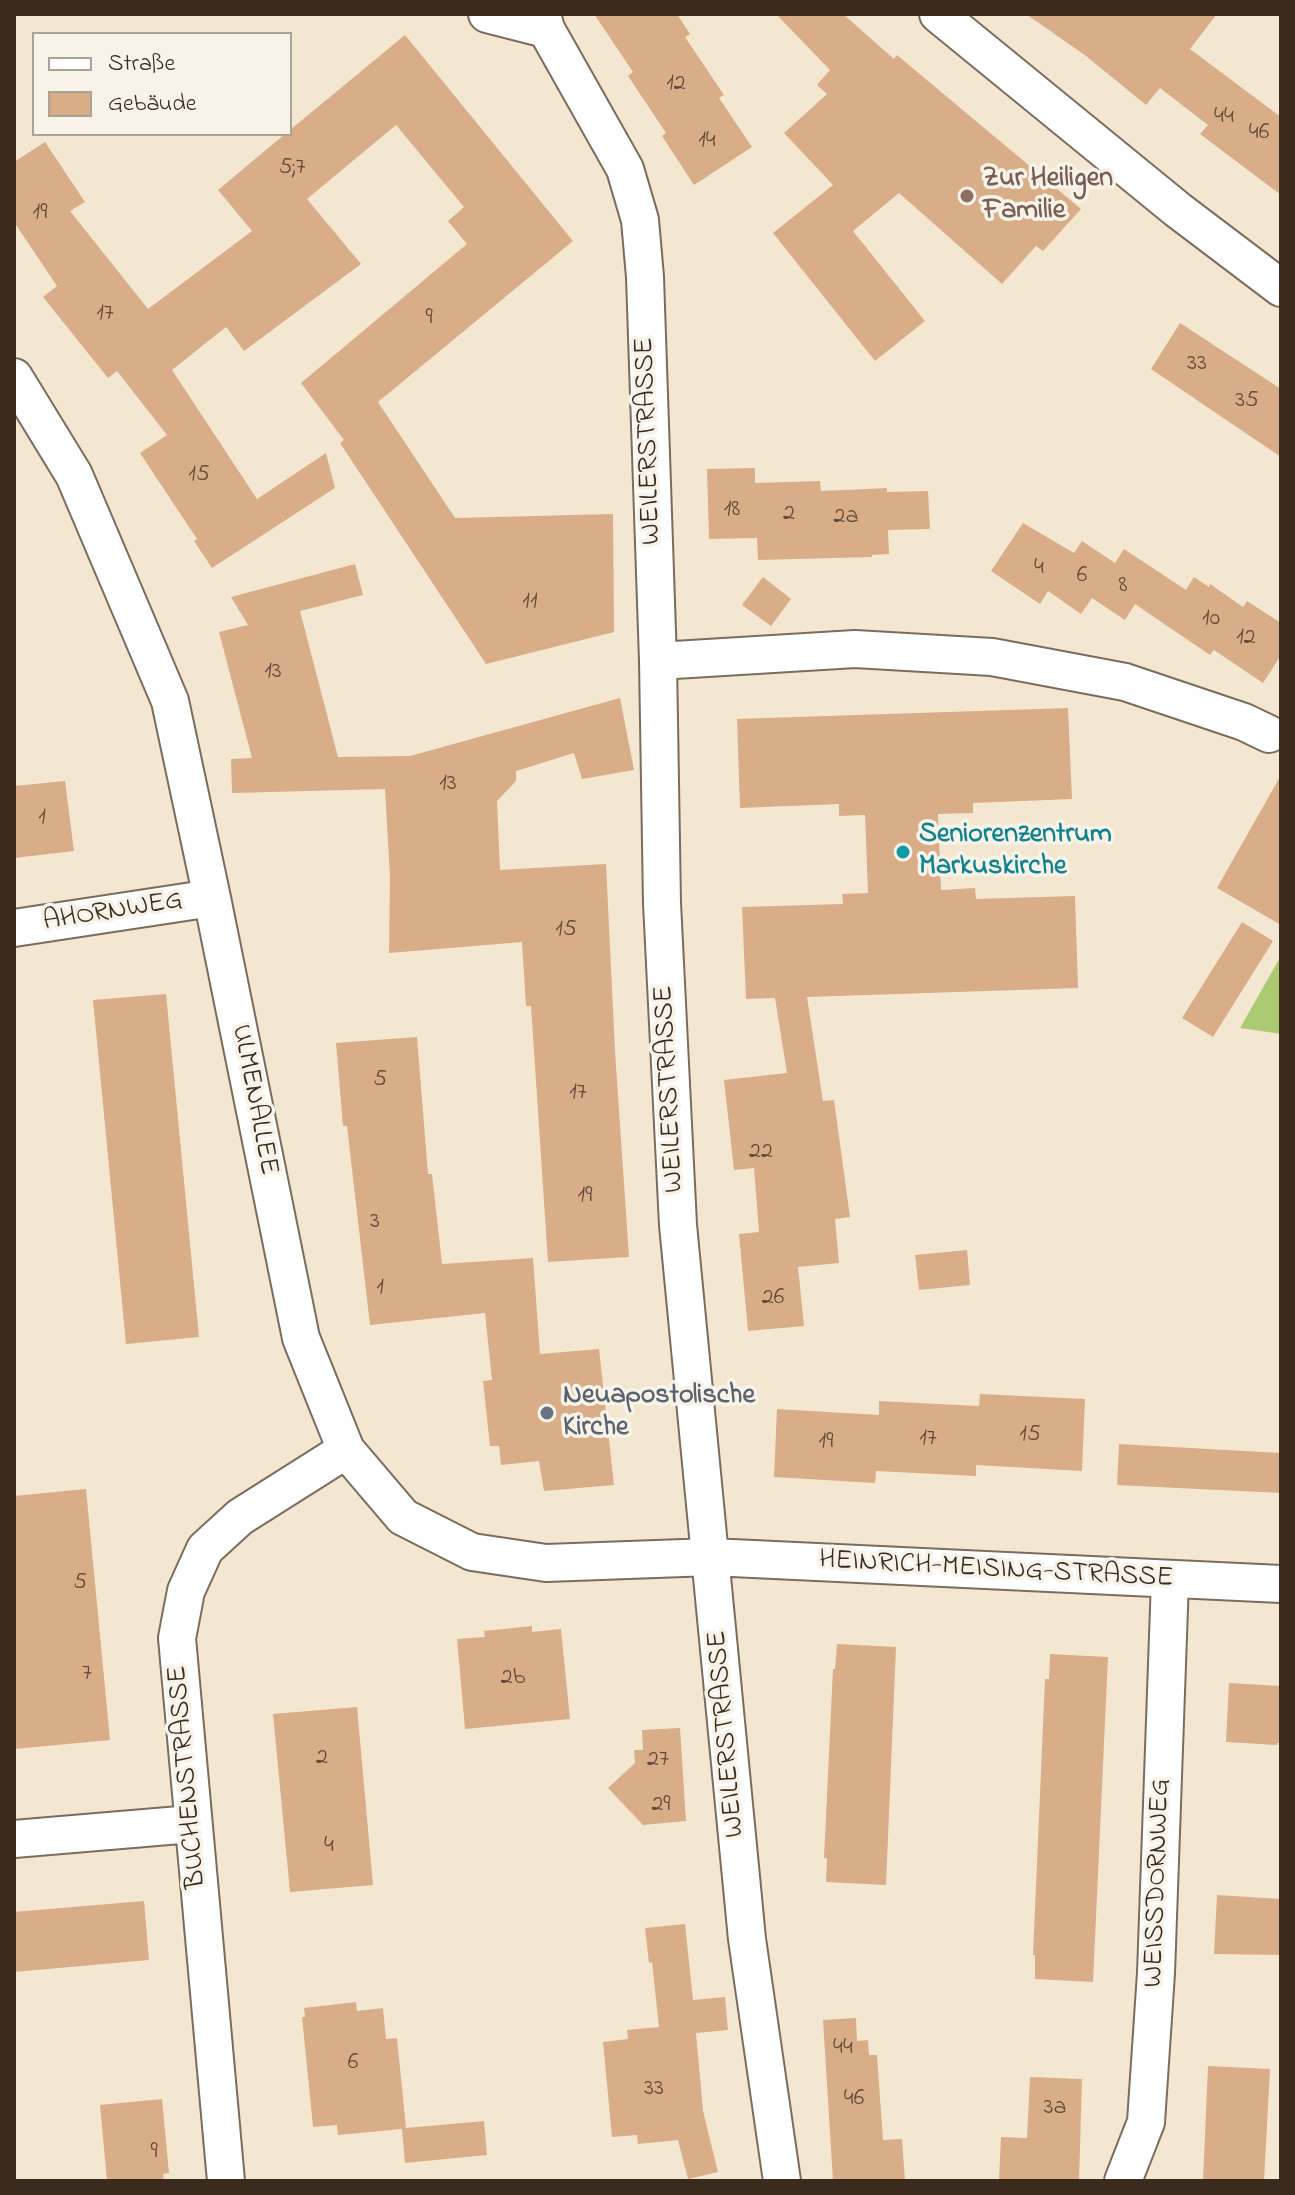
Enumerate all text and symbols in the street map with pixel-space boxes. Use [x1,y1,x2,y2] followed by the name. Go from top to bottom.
[32,32,292,136] legend
[108,47,175,82] text: Straße
[666,71,686,99] house number: 12
[108,87,197,122] text: Gebäude
[1214,104,1234,132] house number: 44
[1249,120,1269,148] house number: 46
[698,128,716,156] house number: 14
[279,155,305,183] house number: 5;7
[983,163,1113,229] place label: Zur Heiligen Familie
[958,187,976,205] marker: Zur Heiligen Familie
[33,200,47,228] house number: 19
[96,301,114,329] house number: 17
[425,305,433,333] house number: 9
[630,337,670,545] street label: WEILERSTRASSE
[1187,351,1207,379] house number: 33
[1235,388,1259,416] house number: 35
[188,462,210,490] house number: 15
[724,497,740,525] house number: 18
[783,501,795,529] house number: 2
[834,504,858,532] house number: 2a
[1034,555,1044,583] house number: 4
[1077,563,1087,591] house number: 6
[1119,573,1127,601] house number: 8
[522,589,538,617] house number: 11
[1202,606,1220,634] house number: 10
[1236,625,1256,653] house number: 12
[264,659,282,687] house number: 13
[439,771,457,799] house number: 13
[38,805,46,833] house number: 1
[919,819,1112,885] place label: Seniorenzentrum Markuskirche
[894,843,912,861] marker: Seniorenzentrum Markuskirche
[41,885,185,941] street label: AHORNWEG
[555,917,577,945] house number: 15
[649,984,693,1194] street label: WEILERSTRASSE
[222,1022,284,1178] street label: ULMENALLEE
[373,1067,387,1095] house number: 5
[569,1080,587,1108] house number: 17
[749,1139,773,1167] house number: 22
[578,1183,592,1211] house number: 19
[370,1209,380,1237] house number: 3
[376,1275,384,1303] house number: 1
[762,1285,784,1313] house number: 26
[563,1380,755,1446] place label: Neuapostolische Kirche
[538,1404,556,1422] marker: Neuapostolische Kirche
[1019,1422,1041,1450] house number: 15
[919,1426,937,1454] house number: 17
[819,1429,833,1457] house number: 19
[818,1545,1174,1597] street label: HEINRICH-MEISING-STRASSE
[73,1570,87,1598] house number: 5
[702,1629,754,1839] street label: WEILERSTRASSE
[82,1661,92,1689] house number: 7
[163,1664,215,1890] street label: BUCHENSTRASSE
[501,1665,525,1693] house number: 2b
[316,1745,328,1773] house number: 2
[647,1747,669,1775] house number: 27
[1139,1778,1179,1988] street label: WEISSDORNWEG
[651,1792,671,1820] house number: 29
[324,1833,334,1861] house number: 4
[833,2035,853,2063] house number: 44
[348,2050,358,2078] house number: 6
[644,2076,664,2104] house number: 33
[844,2086,864,2114] house number: 46
[1044,2095,1066,2123] house number: 3a
[150,2139,158,2167] house number: 9

